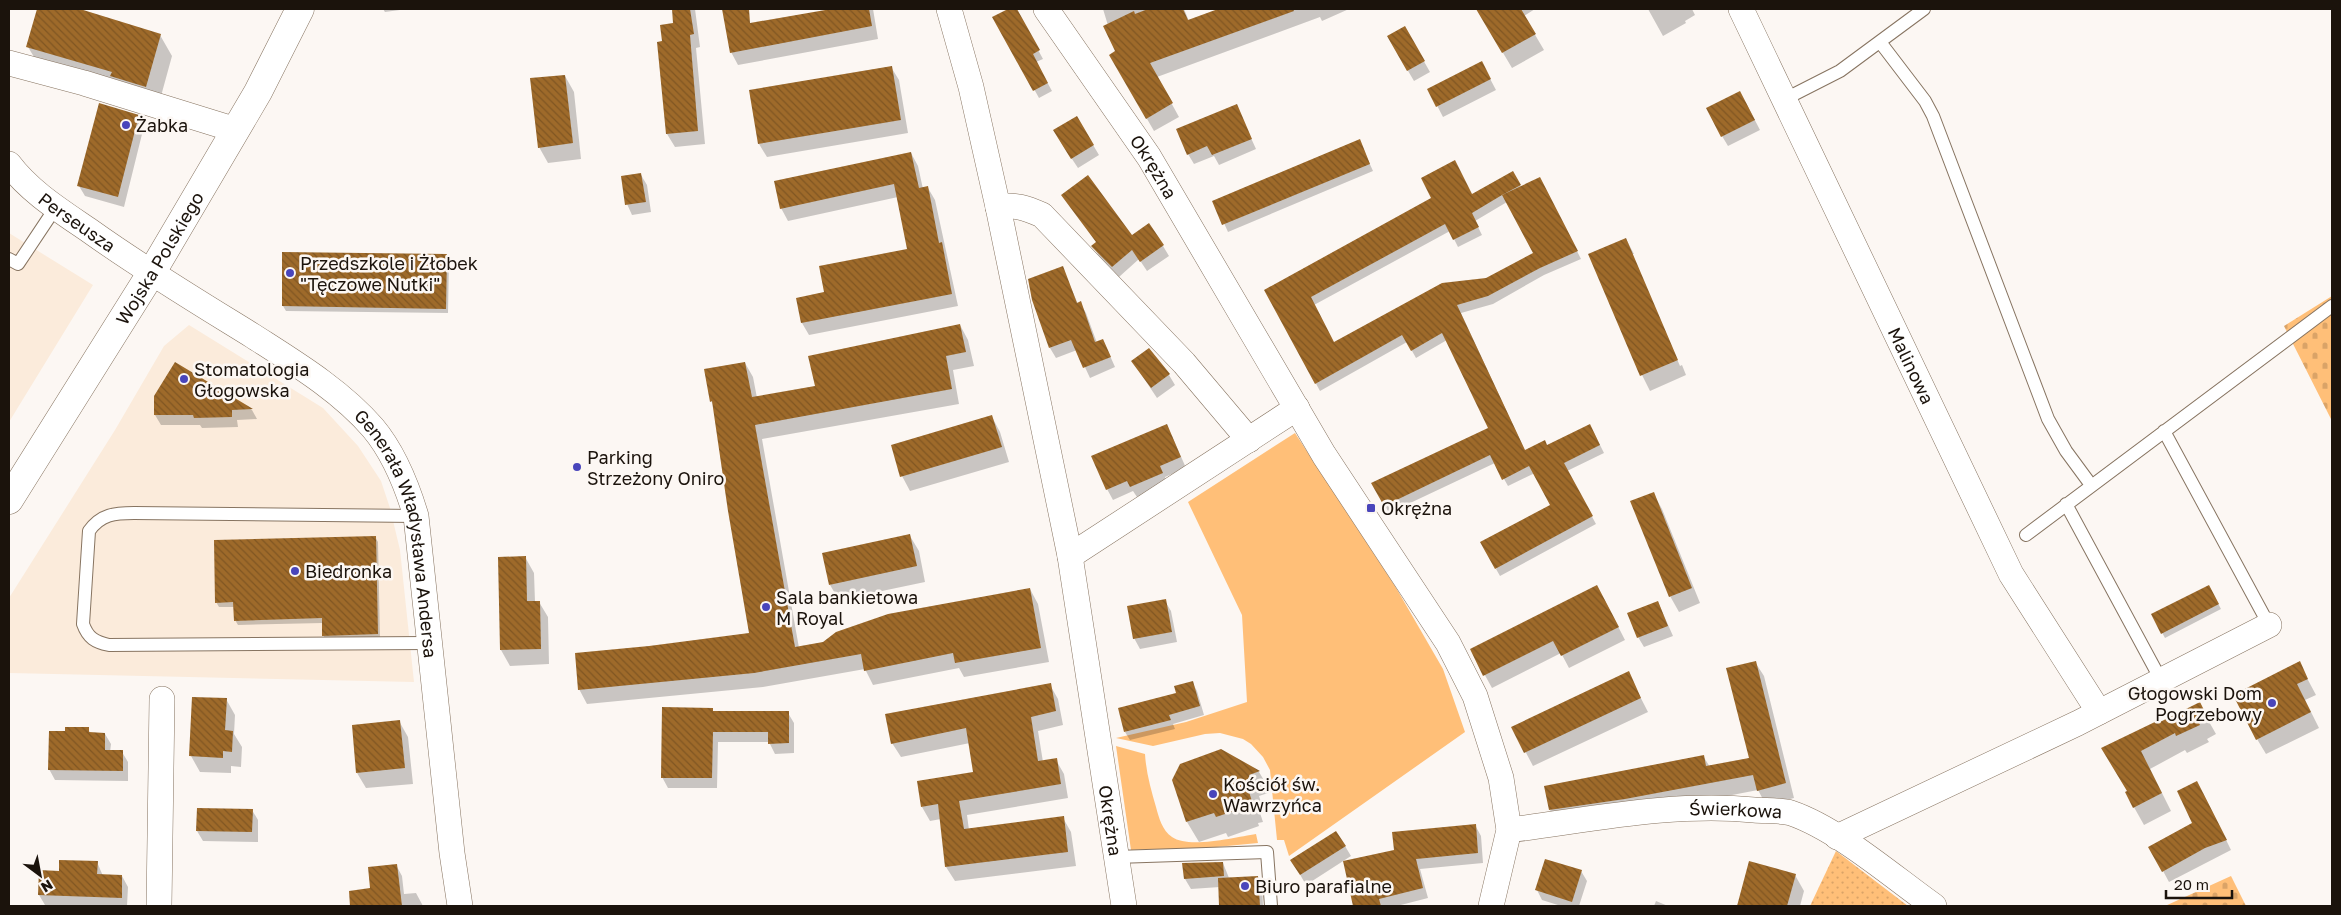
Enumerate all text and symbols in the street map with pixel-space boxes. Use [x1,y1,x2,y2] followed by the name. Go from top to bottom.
[136,114,188,136] place label: Żabka
[120,119,132,131] marker: Żabka
[1126,130,1182,202] street label: Okrężna
[111,187,208,329] street label: Wojska Polskiego
[34,188,120,257] street label: Perseusza
[300,252,478,295] place label: Przedszkole i Żłobek "Tęczowe Nutki"
[284,267,296,279] marker: Przedszkole i Żłobek "Tęczowe Nutki"
[1884,323,1939,407] street label: Malinowa
[194,358,310,401] place label: Stomatologia Głogowska
[178,373,190,385] marker: Stomatologia Głogowska
[350,404,442,659] street label: Generała Władysława Andersa
[587,446,724,489] place label: Parking Strzeżony Oniro
[571,461,583,473] marker: Parking Strzeżony Oniro
[1381,497,1452,519] place label: Okrężna
[1365,502,1377,514] marker: Okrężna
[305,560,392,582] place label: Biedronka
[289,565,301,577] marker: Biedronka
[776,586,918,629] place label: Sala bankietowa M Royal
[760,601,772,613] marker: Sala bankietowa M Royal
[2128,682,2262,725] place label: Głogowski Dom Pogrzebowy
[2266,697,2278,709] marker: Głogowski Dom Pogrzebowy
[1223,773,1322,816] place label: Kościół św. Wawrzyńca
[1095,784,1127,857] street label: Okrężna
[1207,788,1219,800] marker: Kościół św. Wawrzyńca
[1689,797,1783,822] street label: Świerkowa
[15,850,65,900] north arrow
[2166,868,2232,900] scale bar
[1255,875,1392,897] place label: Biuro parafialne
[2174,875,2209,893] text: 20 m
[38,876,56,896] text: N
[1239,880,1251,892] marker: Biuro parafialne

